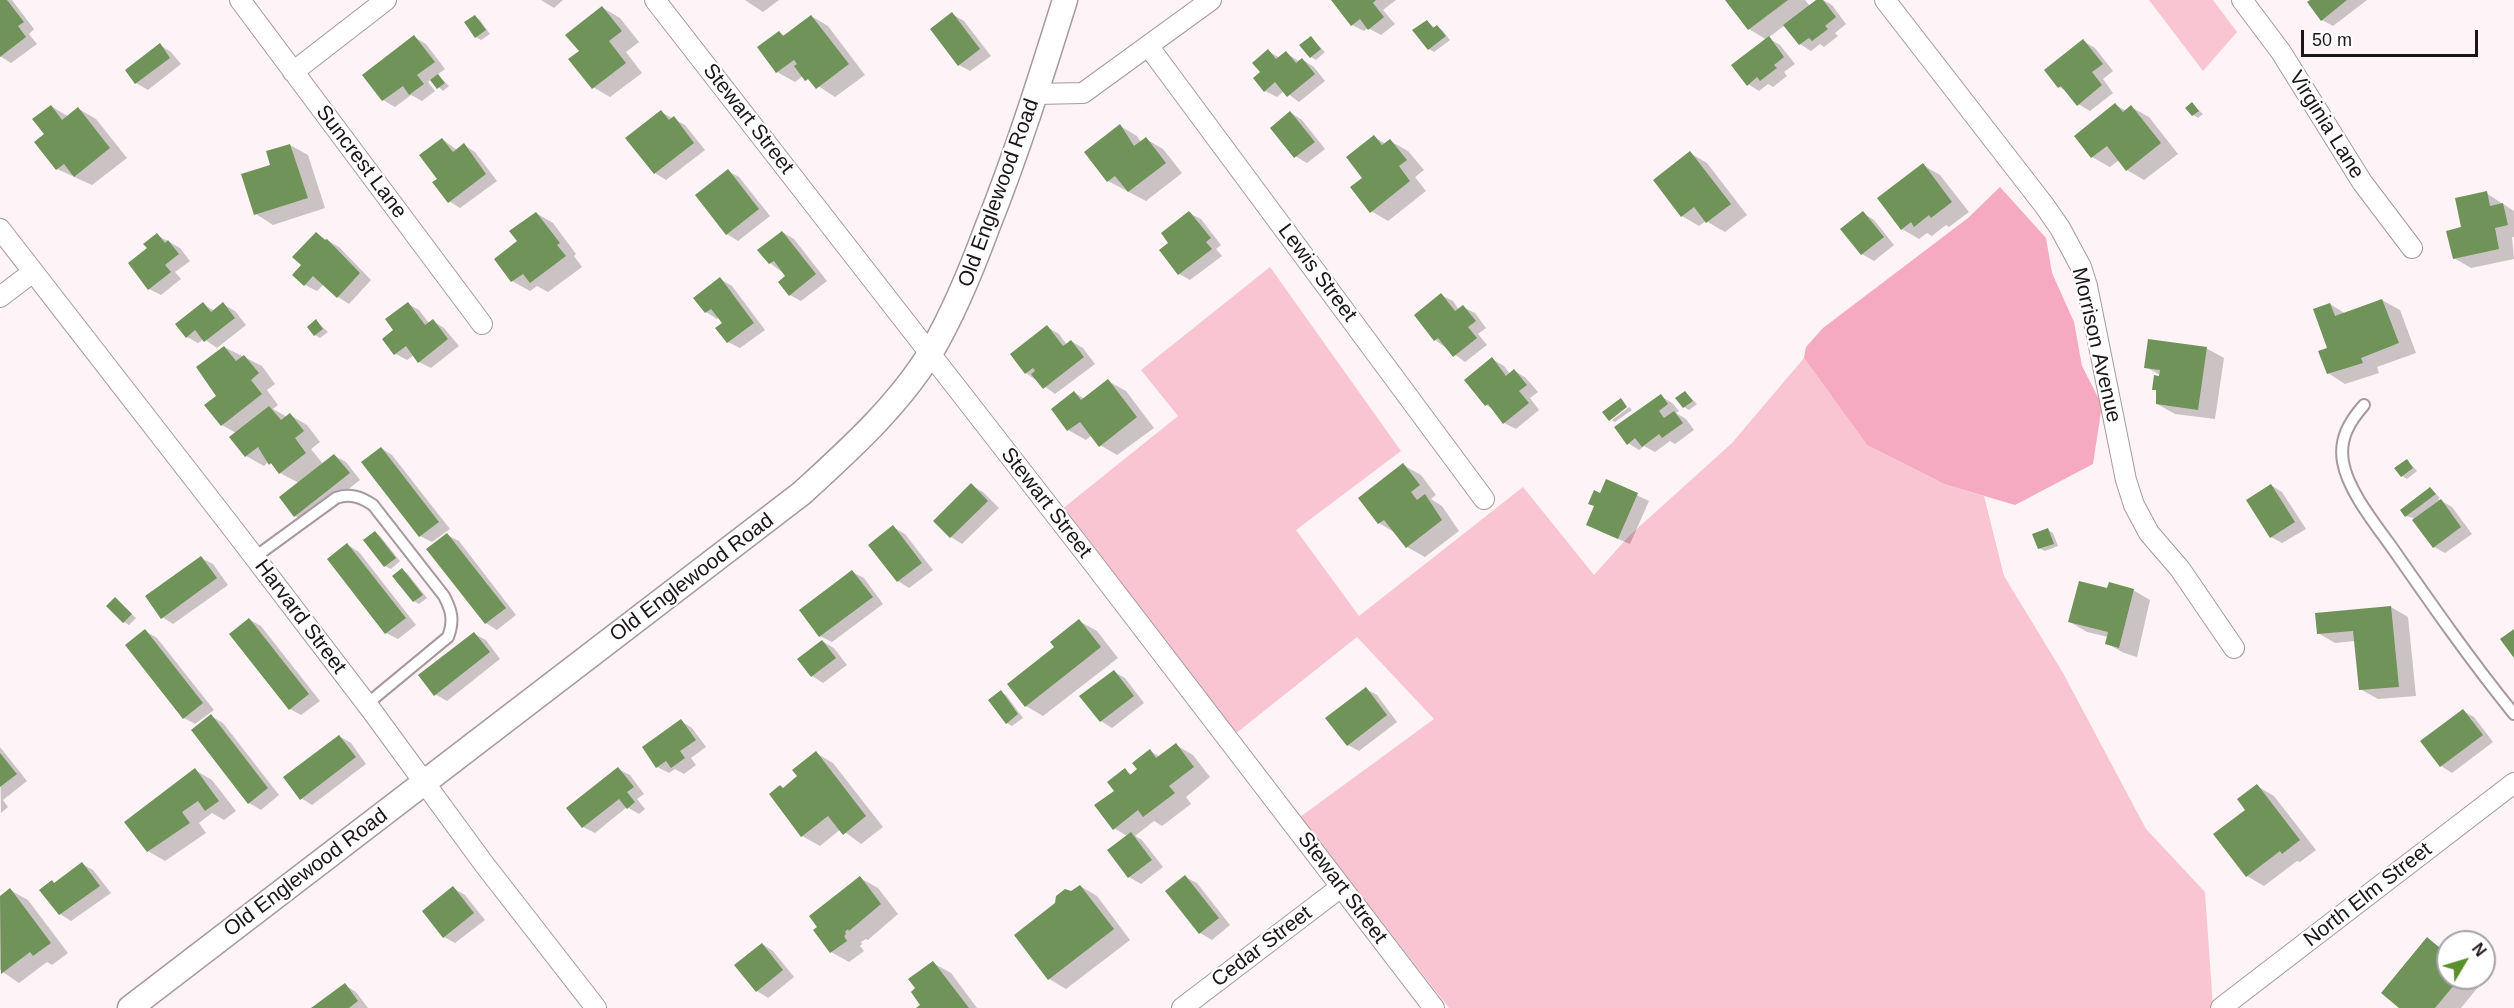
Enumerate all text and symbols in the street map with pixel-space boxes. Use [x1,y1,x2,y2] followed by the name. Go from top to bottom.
[2304,18,2481,56] scale bar
[2312,30,2352,50] text: 50 m
[697,59,799,179] street label: Stewart Street
[2283,67,2369,183] street label: Virginia Lane
[953,95,1045,291] street label: Old Englewood Road
[310,100,412,224] street label: Suncrest Lane
[1272,219,1362,327] street label: Lewis Street
[2066,265,2126,425] street label: Morrison Avenue
[995,443,1097,563] street label: Stewart Street
[605,508,779,648] street label: Old Englewood Road
[249,555,351,679] street label: Harvard Street
[219,803,393,943] street label: Old Englewood Road
[1292,827,1392,949] street label: Stewart Street
[2299,837,2437,953] street label: North Elm Street
[1207,901,1317,993] street label: Cedar Street
[2436,930,2496,990] north arrow
[2469,940,2489,960] text: N

